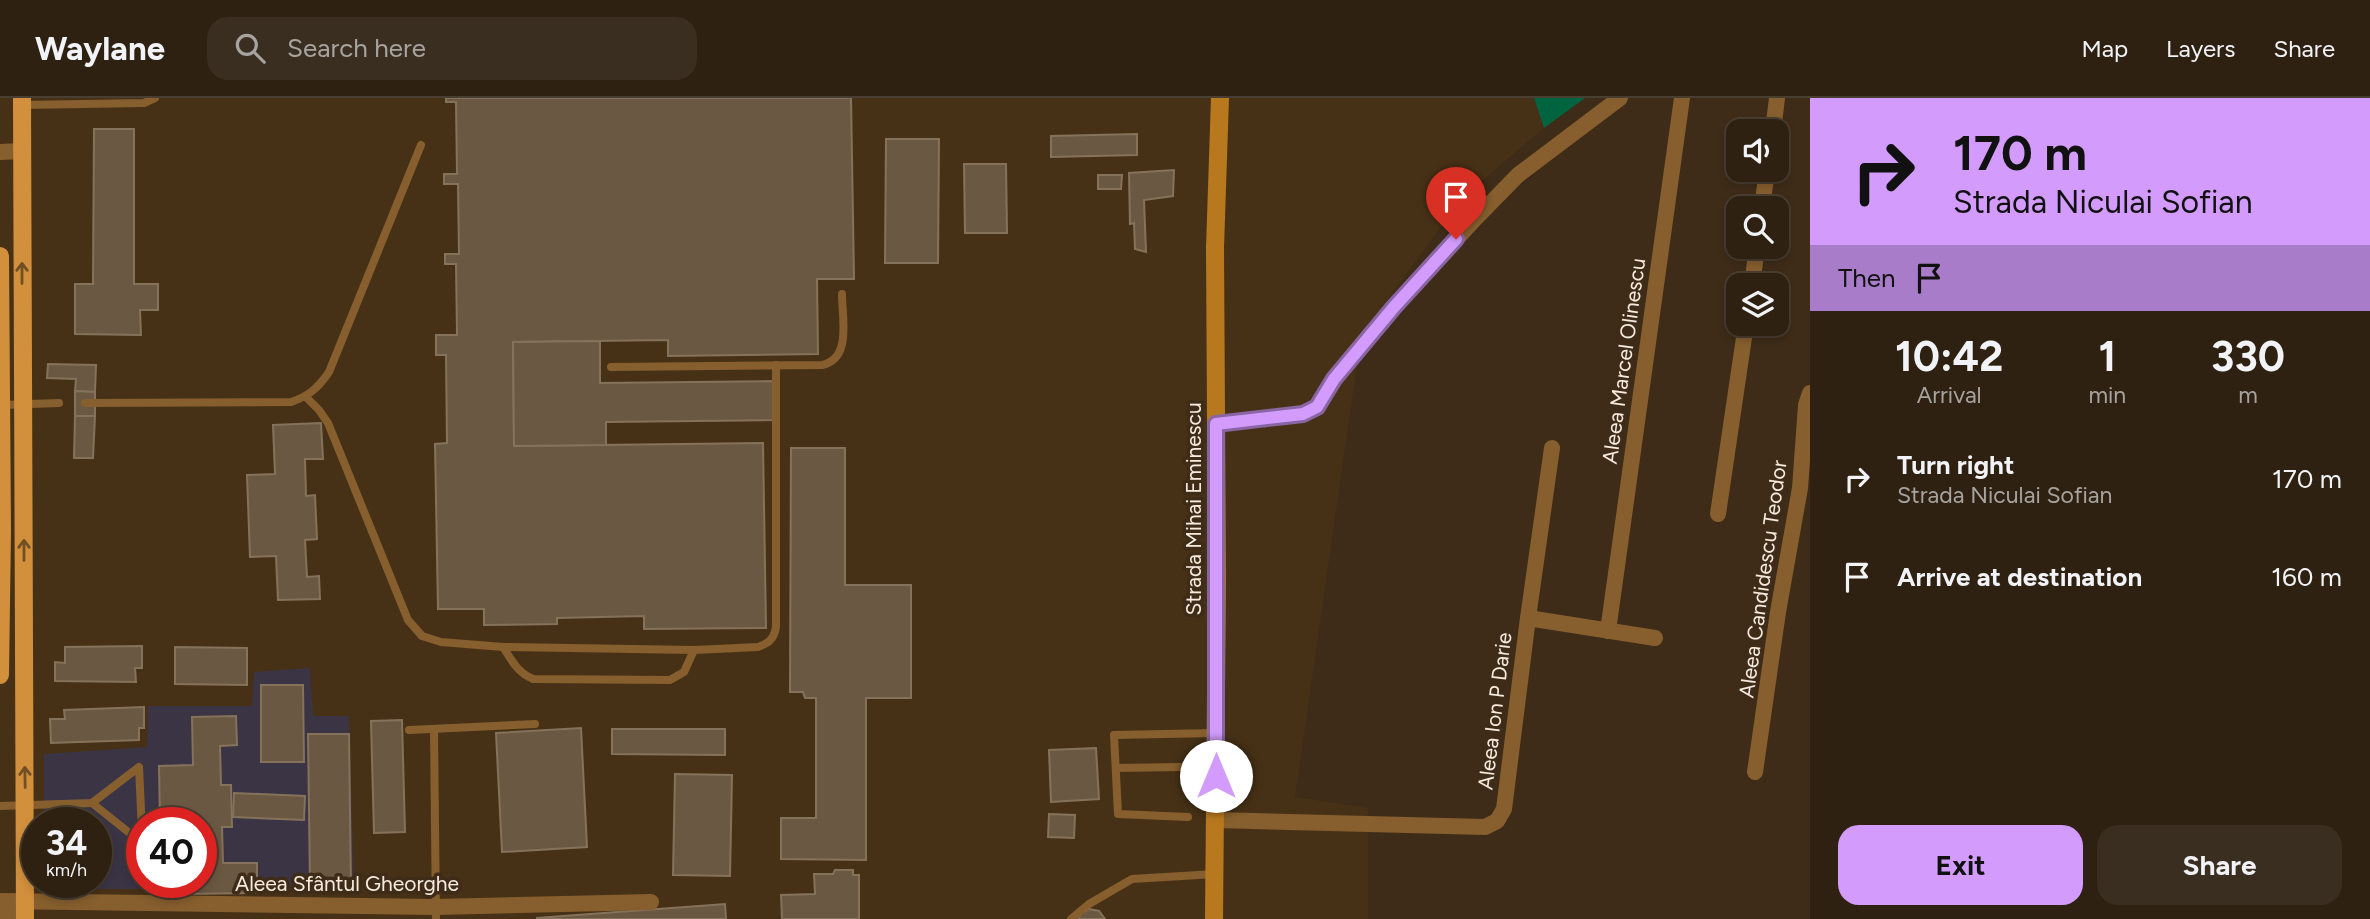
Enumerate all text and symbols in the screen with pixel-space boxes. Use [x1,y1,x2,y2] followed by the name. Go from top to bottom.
[207,17,697,80] search box
[35,29,165,68] text: Waylane
[231,29,269,67] icon: search
[287,32,426,64] text: Search here
[2081,34,2128,63] text: Map
[2166,34,2235,63] text: Layers
[2273,34,2335,63] text: Share
[1726,119,1789,336] map controls
[1726,119,1789,182] button: sound
[1953,123,2087,182] text: 170 m
[1838,126,1929,217] icon: right
[1426,167,1486,239] pin
[1437,178,1475,216] icon: arrive
[1953,183,2253,221] text: Strada Niculai Sofian
[1726,196,1789,259] button: search
[1597,256,1650,466] street label: Aleea Marcel Olinescu
[1910,259,1948,297] icon: arrive
[15,262,29,285] one-way arrow
[1838,262,1896,294] text: Then
[1726,273,1789,336] button: layers
[1895,331,2003,382] text: 10:42
[2098,331,2116,382] text: 1
[2211,331,2285,382] text: 330
[1917,381,1982,409] text: Arrival
[2088,381,2126,409] text: min
[2238,381,2258,409] text: m
[1181,402,1206,616] street label: Strada Mihai Eminescu
[1897,449,2014,481] text: Turn right
[1733,458,1792,699] street label: Aleea Candidescu Teodor
[1838,460,1876,498] icon: right
[2272,463,2342,495] text: 170 m
[1897,481,2112,509] text: Strada Niculai Sofian
[17,539,31,562] one-way arrow
[1838,558,1876,596] icon: arrive
[1897,561,2142,593] text: Arrive at destination
[2271,561,2342,593] text: 160 m
[1472,631,1517,791] street label: Aleea Ion P Darie
[1179,739,1253,813] position arrow
[18,766,32,789] one-way arrow
[126,807,217,898] speed limit sign: 40
[46,822,87,864] text: 34
[1838,825,2083,905] button: Exit
[2097,825,2342,905] button: Share
[46,859,87,881] text: km/h
[235,871,459,896] street label: Aleea Sfântul Gheorghe

